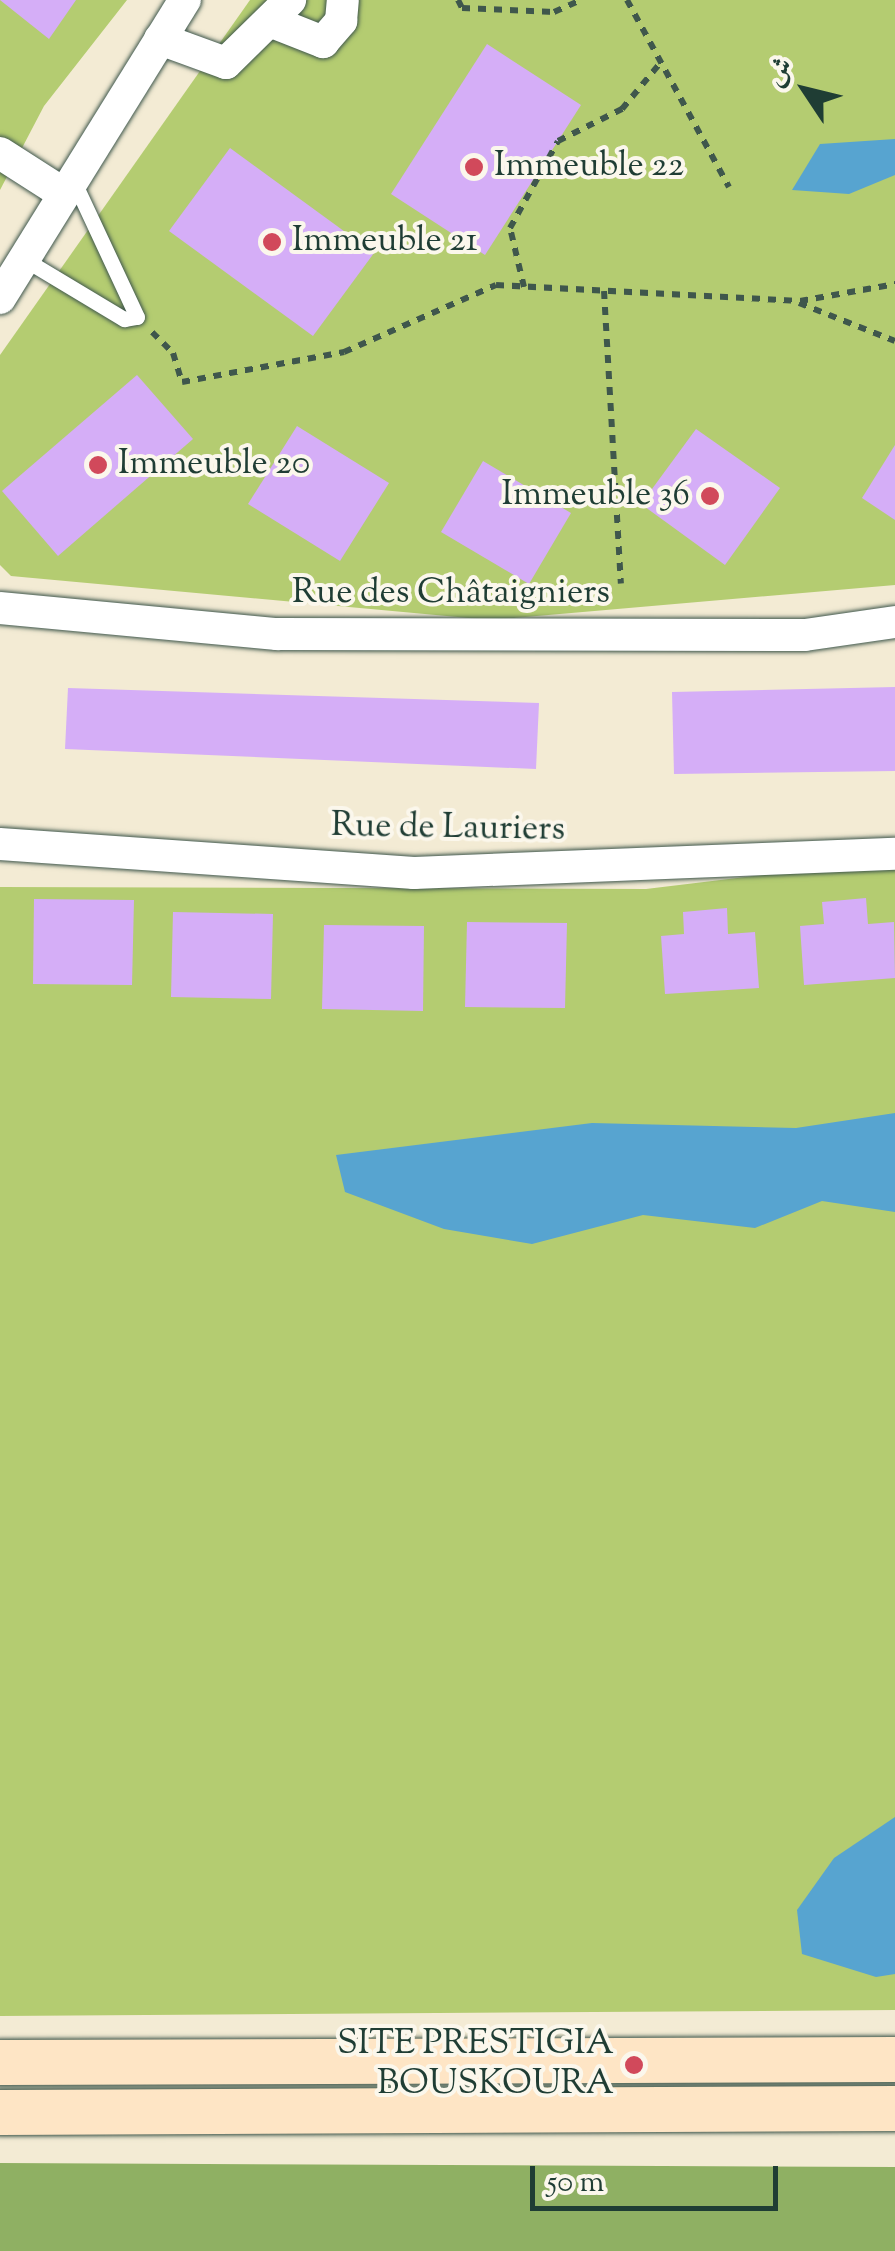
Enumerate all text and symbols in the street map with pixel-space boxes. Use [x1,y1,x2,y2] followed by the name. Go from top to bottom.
[755,40,855,140] north arrow
[756,50,805,96] text: ش
[494,146,684,188] place label: Immeuble 22
[463,156,485,178] marker: Immeuble 22
[292,221,478,263] place label: Immeuble 21
[261,231,283,253] marker: Immeuble 21
[118,444,310,486] place label: Immeuble 20
[87,454,109,476] marker: Immeuble 20
[501,475,690,517] place label: Immeuble 36
[699,485,721,507] marker: Immeuble 36
[292,573,610,615] street label: Rue des Châtaigniers
[331,806,565,852] street label: Rue de Lauriers
[337,2024,614,2106] place label: SITE PRESTIGIA BOUSKOURA
[623,2054,645,2076] marker: SITE PRESTIGIA BOUSKOURA
[535,2146,782,2208] scale bar
[547,2162,604,2205] text: 50 m

